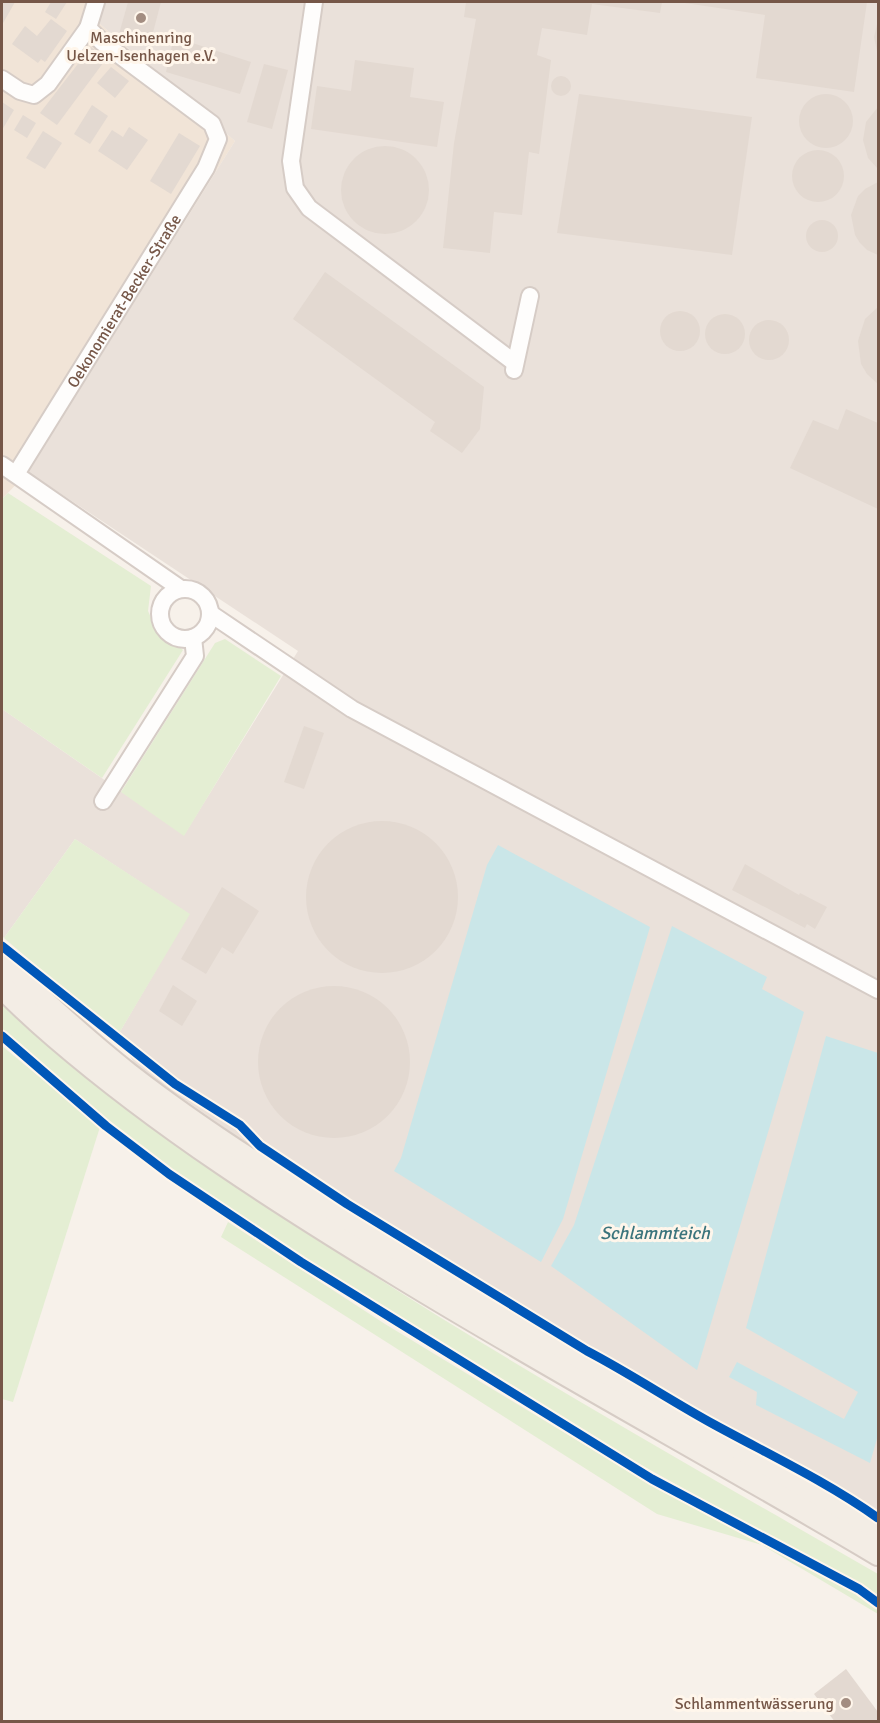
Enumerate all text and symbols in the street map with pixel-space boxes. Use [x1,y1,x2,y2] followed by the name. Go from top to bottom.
[134,11,148,25] marker: Maschinenring Uelzen-Isenhagen e.V.
[66,28,216,66] place label: Maschinenring Uelzen-Isenhagen e.V.
[63,211,186,392] street label: Oekonomierat-Becker-Straße
[600,1222,711,1244] water label: Schlammteich
[675,1694,834,1714] place label: Schlammentwässerung
[839,1696,853,1710] marker: Schlammentwässerung

